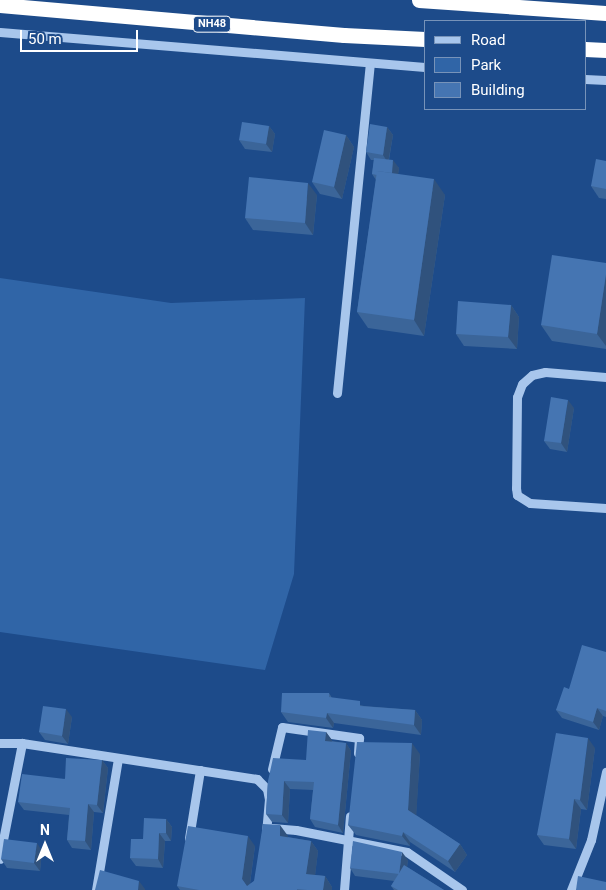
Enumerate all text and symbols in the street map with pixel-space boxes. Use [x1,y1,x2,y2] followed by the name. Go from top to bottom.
[192,15,232,32] road number: NH48
[22,20,140,52] scale bar
[424,20,586,110] legend
[28,30,62,48] text: 50 m
[471,31,505,49] text: Road
[471,56,501,74] text: Park
[471,81,525,99] text: Building
[20,820,70,870] north arrow
[40,822,50,838] text: N

